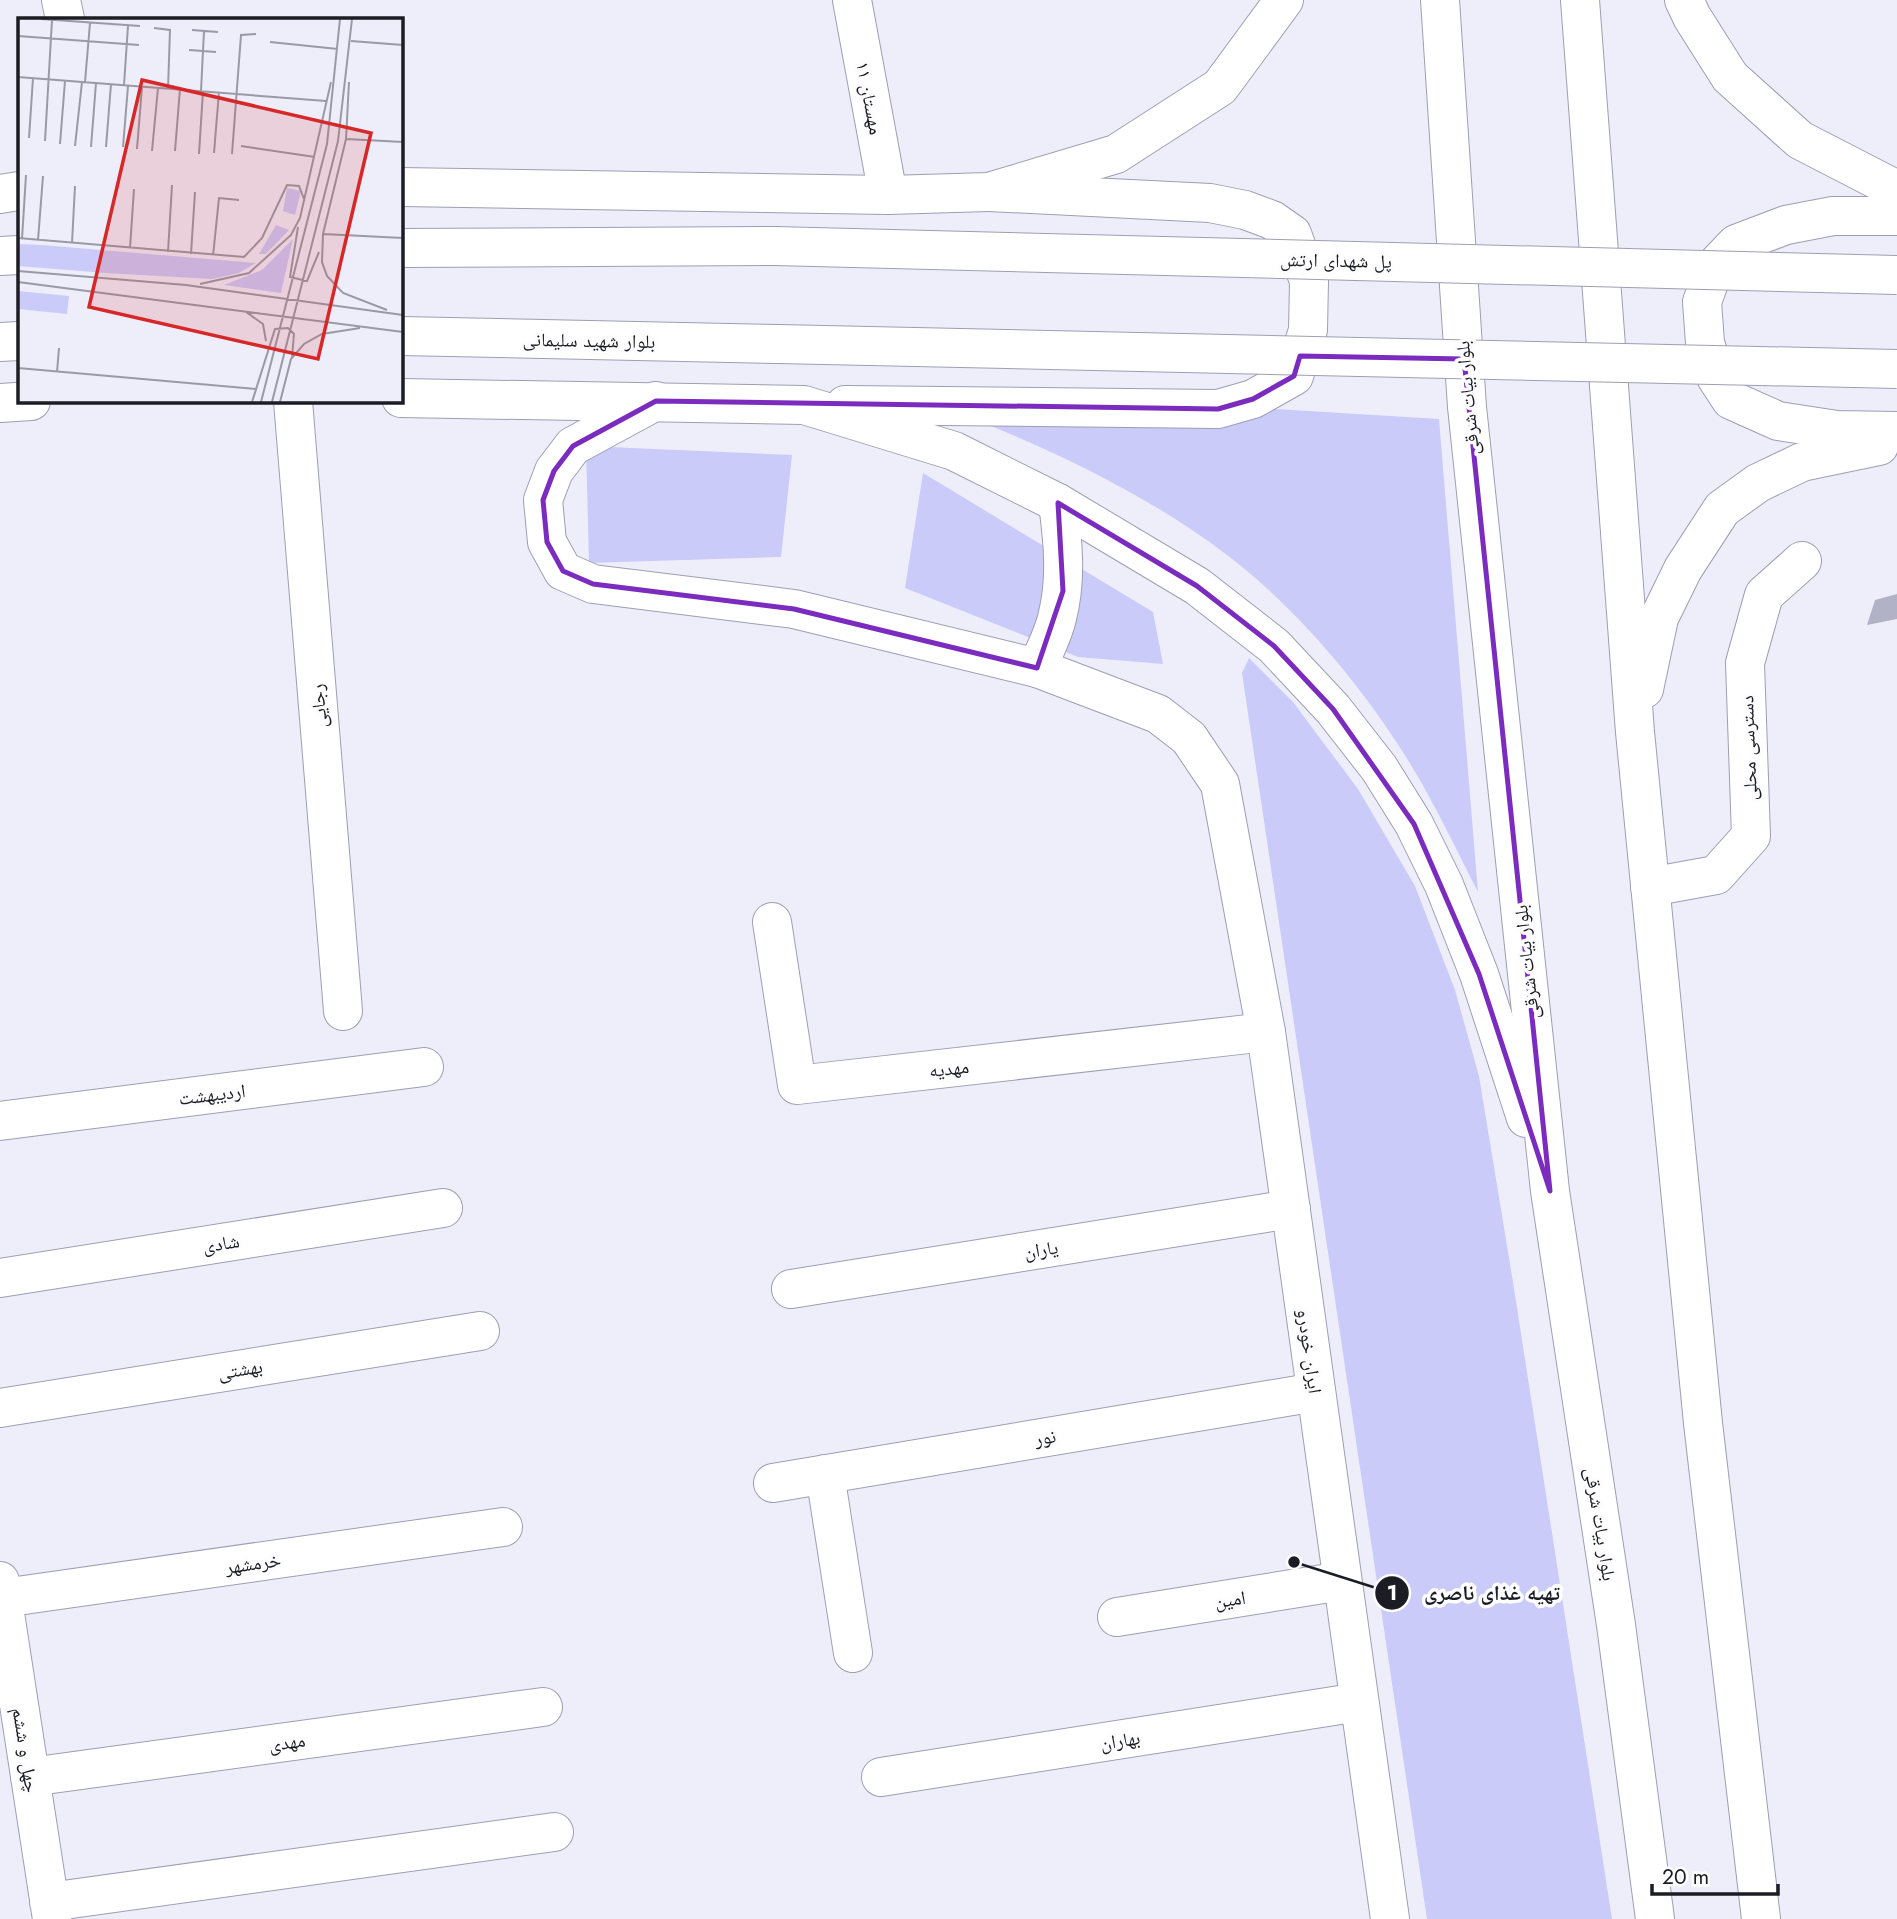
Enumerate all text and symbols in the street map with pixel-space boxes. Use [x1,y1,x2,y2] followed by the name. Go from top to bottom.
[18,18,402,402] inset map
[849,59,890,137] street label: مهستان ۱۱
[1280,246,1392,275] street label: پل شهدای ارتش
[522,326,655,355] street label: بلوار شهید سلیمانی
[1449,340,1486,456] street label: بلوار بیات شرقی
[303,683,334,729] street label: رجایی
[1733,695,1764,801] street label: دسترسی محلی
[1507,903,1546,1020] street label: بلوار بیات شرقی
[928,1053,970,1084] street label: مهدیه
[177,1077,247,1112] street label: اردیبهشت
[201,1227,241,1260] street label: شادی
[1022,1233,1060,1266] street label: یاران
[1290,1307,1329,1395] street label: ایران خودرو
[216,1353,264,1386] street label: بهشتی
[1031,1422,1058,1453] street label: نور
[1578,1465,1623,1583] street label: بلوار بیات شرقی
[223,1546,283,1581] street label: خرمشهر
[1375,1572,1574,1614] callout: تهیه غذای ناصری
[1387,1578,1397,1608] text: 1
[1424,1578,1560,1608] text: تهیه غذای ناصری
[1213,1584,1248,1615] street label: امین
[5,1706,46,1795] street label: چهل و ششم
[1098,1724,1142,1757] street label: بهاران
[267,1727,307,1758] street label: مهدی
[1652,1853,1778,1897] scale bar
[1662,1862,1709,1892] text: 20 m

